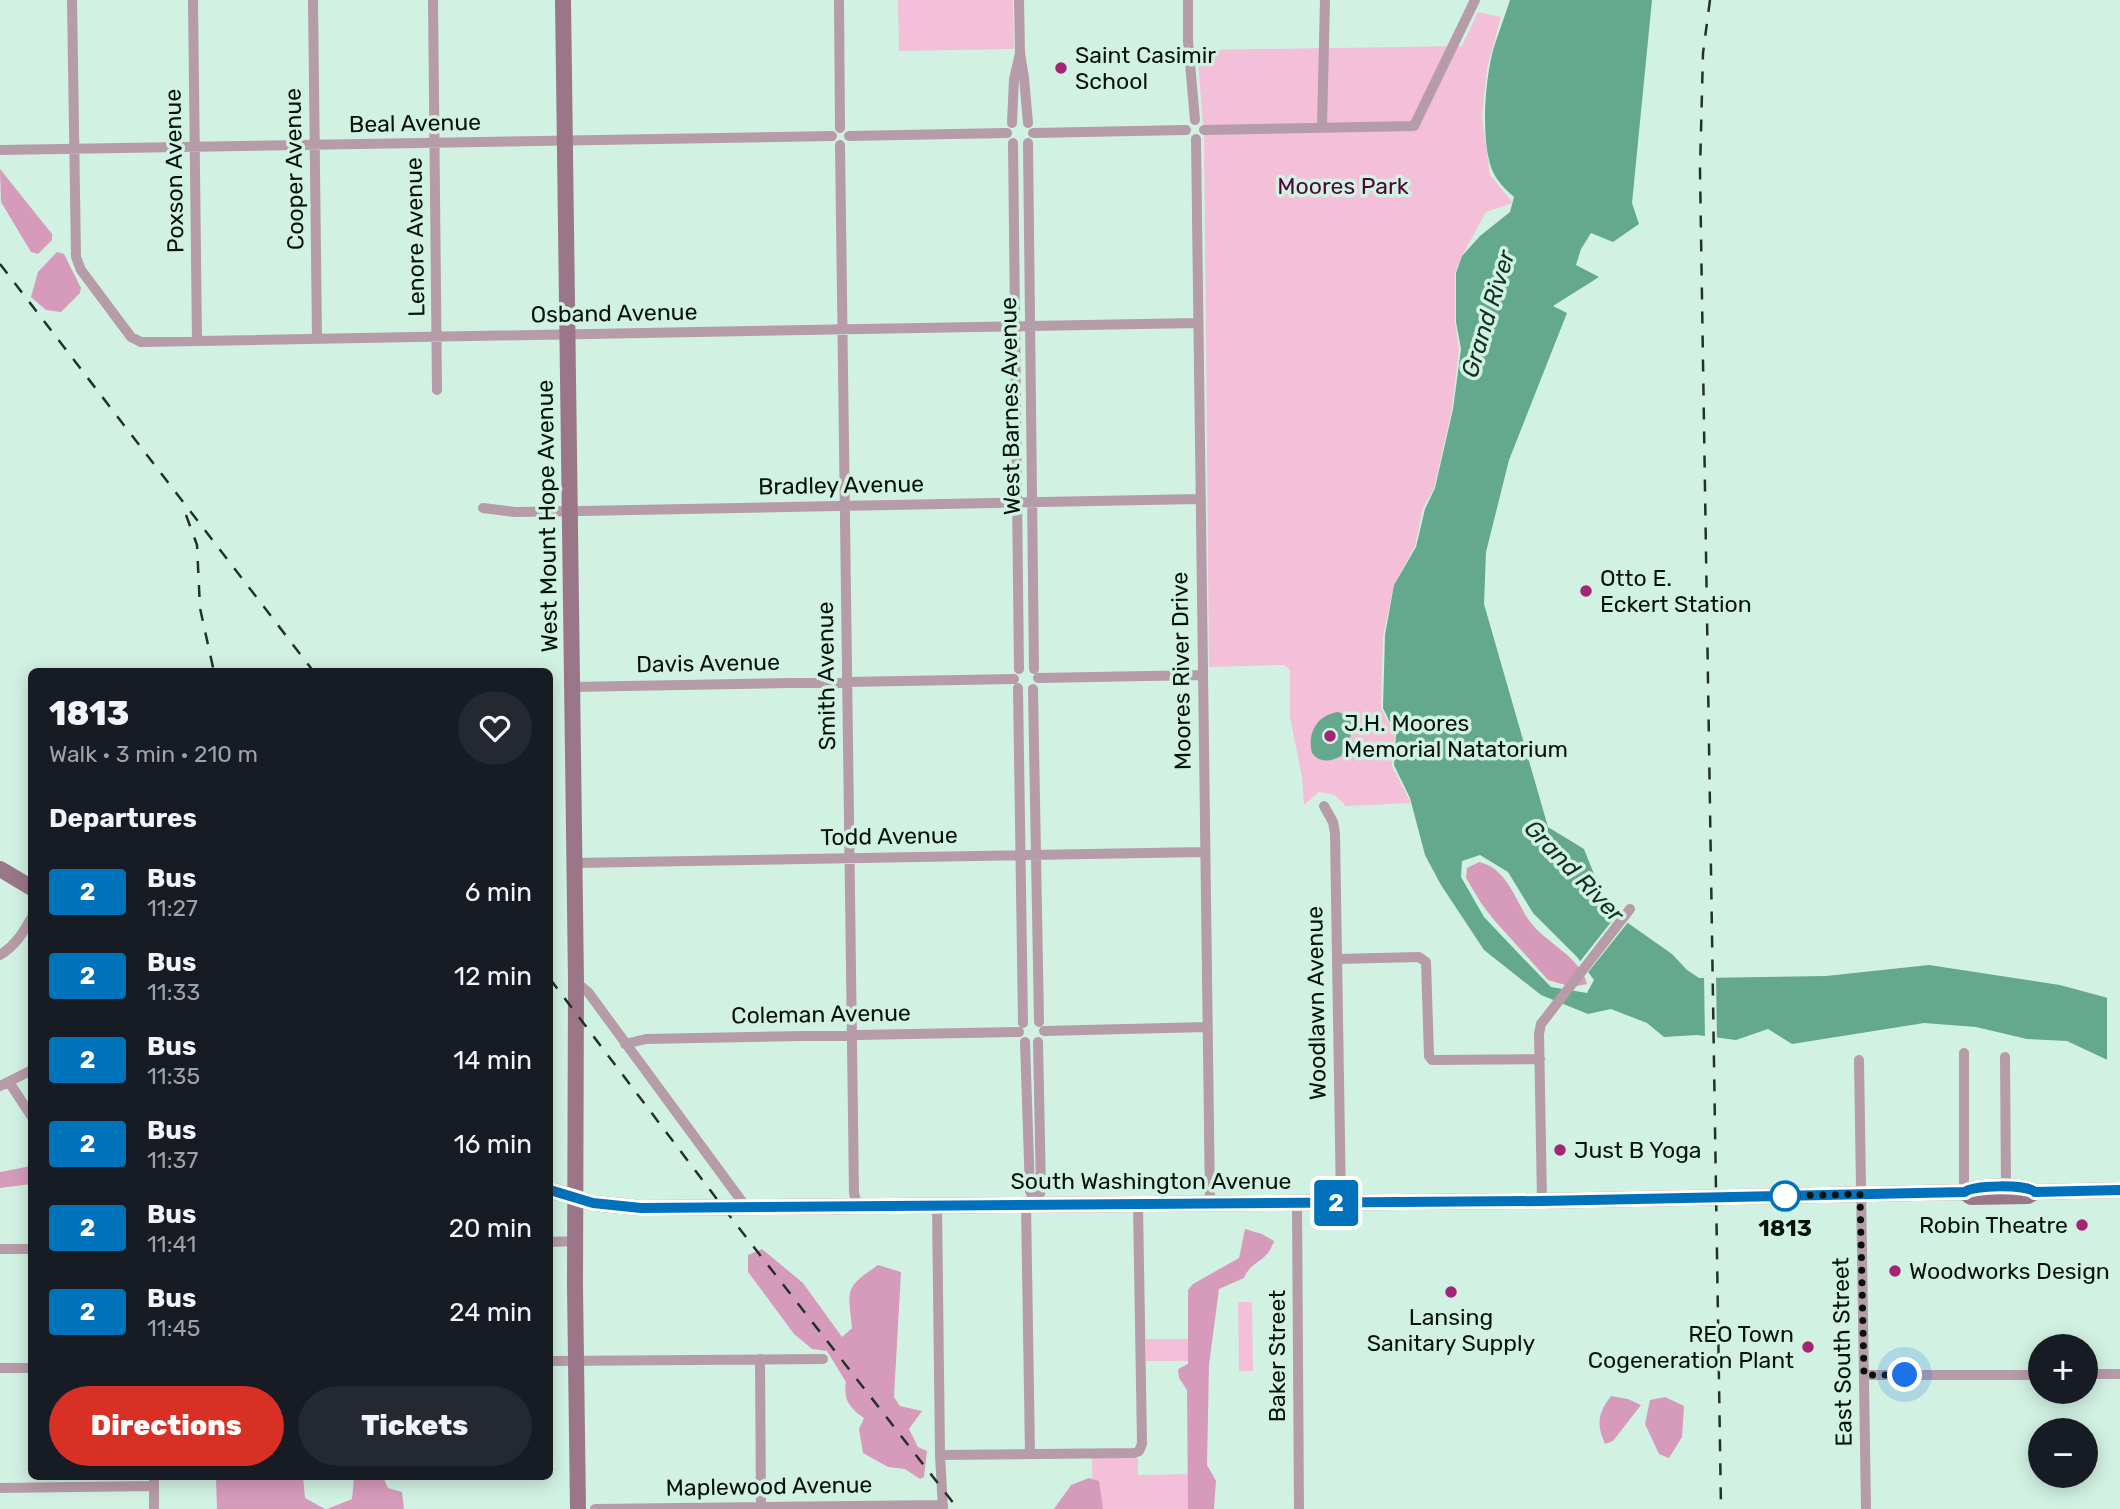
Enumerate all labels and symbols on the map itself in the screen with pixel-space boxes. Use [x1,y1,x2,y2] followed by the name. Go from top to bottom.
[1075,41,1216,95] place label: Saint Casimir School
[1053,60,1069,76] marker: Saint Casimir School
[279,88,309,250] street label: Cooper Avenue
[159,89,189,253] street label: Poxson Avenue
[349,108,481,138] street label: Beal Avenue
[400,157,430,317] street label: Lenore Avenue
[1277,172,1409,200] park label: Moores Park
[1455,246,1521,381] water label: Grand River
[994,297,1026,515] street label: West Barnes Avenue
[530,298,698,328] street label: Osband Avenue
[531,379,563,653] street label: West Mount Hope Avenue
[758,470,924,500] street label: Bradley Avenue
[1600,564,1752,618] place label: Otto E. Eckert Station
[1165,572,1197,770] street label: Moores River Drive
[1578,583,1594,599] marker: Otto E. Eckert Station
[811,601,841,751] street label: Smith Avenue
[636,648,780,678] street label: Davis Avenue
[1344,709,1568,763] place label: J.H. Moores Memorial Natatorium
[1322,728,1338,744] marker: J.H. Moores Memorial Natatorium
[1518,814,1630,929] water label: Grand River
[820,821,958,851] street label: Todd Avenue
[1300,906,1332,1100] street label: Woodlawn Avenue
[731,998,911,1030] street label: Coleman Avenue
[1574,1136,1702,1164] place label: Just B Yoga
[1552,1142,1568,1158] marker: Just B Yoga
[1011,1167,1291,1195] street label: South Washington Avenue
[1313,1180,1359,1226] line badge: 2
[1770,1181,1800,1211] marker: 1813
[1919,1211,2068,1239] place label: Robin Theatre
[1758,1214,1812,1242] place label: 1813
[2074,1217,2090,1233] marker: Robin Theatre
[1826,1257,1858,1447] street label: East South Street
[1909,1257,2110,1285] place label: Woodworks Design
[1887,1263,1903,1279] marker: Woodworks Design
[1443,1284,1459,1300] marker: Lansing Sanitary Supply
[1263,1290,1291,1422] street label: Baker Street
[1367,1303,1536,1357] place label: Lansing Sanitary Supply
[1588,1320,1794,1374] place label: REO Town Cogeneration Plant
[1800,1339,1816,1355] marker: REO Town Cogeneration Plant
[1887,1357,1922,1392] your location
[665,1470,873,1502] street label: Maplewood Avenue

